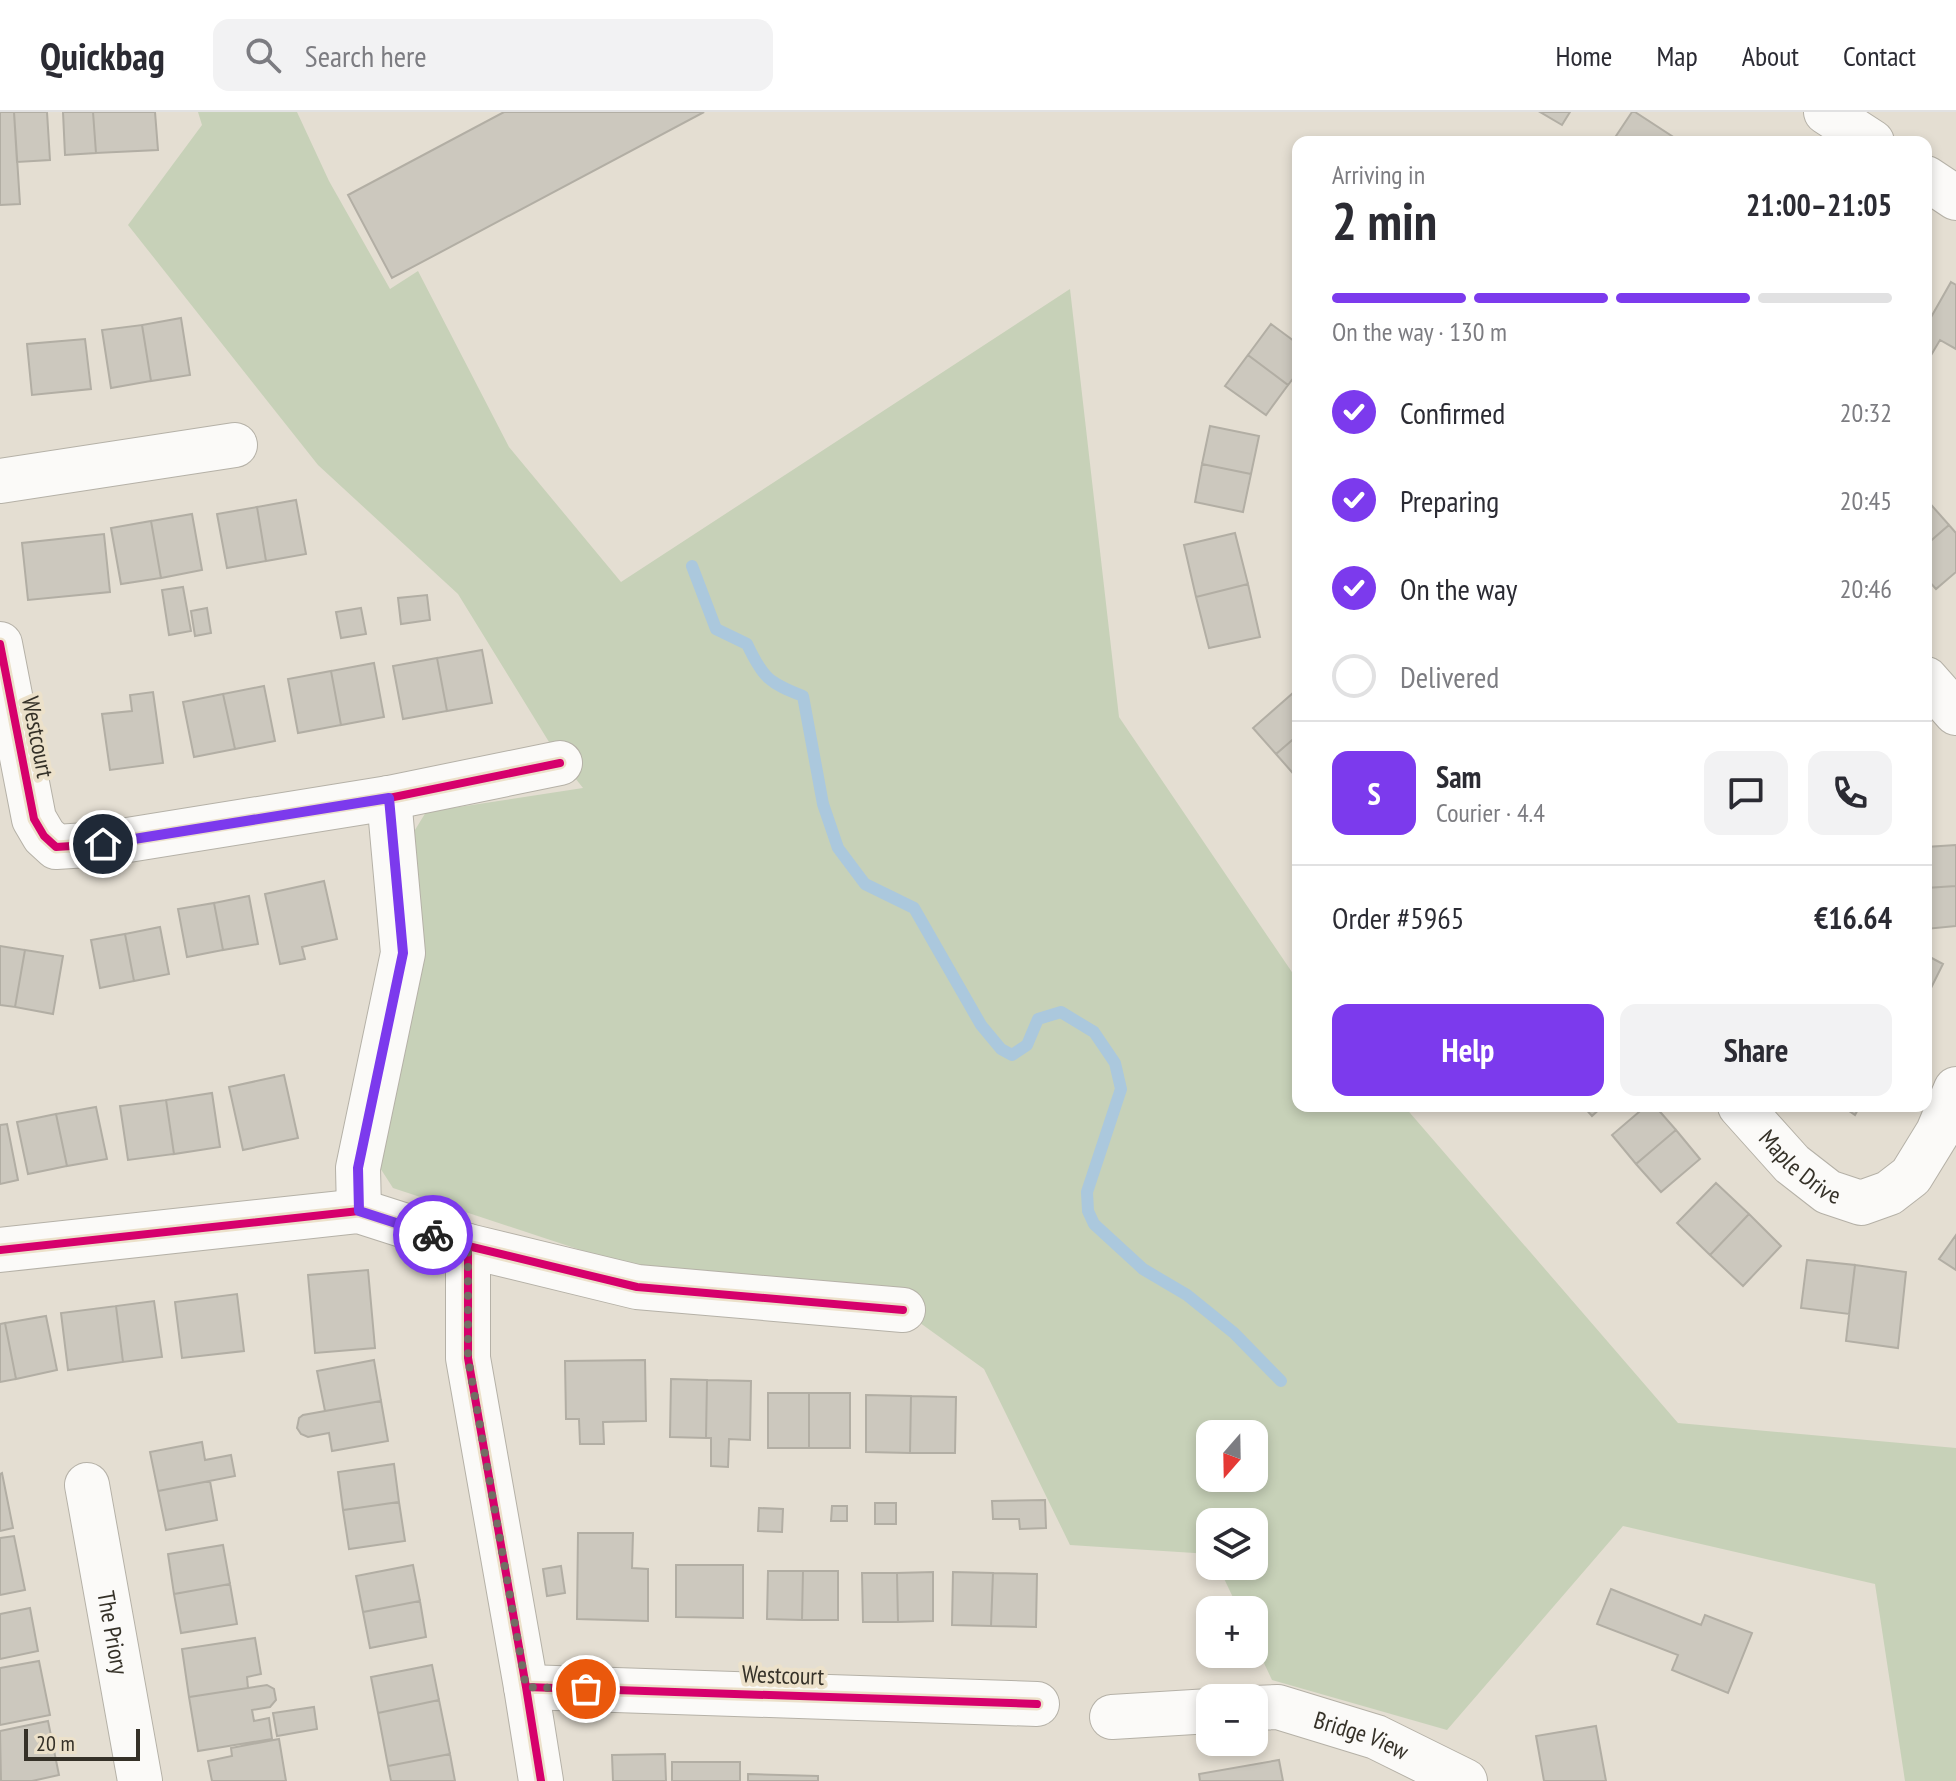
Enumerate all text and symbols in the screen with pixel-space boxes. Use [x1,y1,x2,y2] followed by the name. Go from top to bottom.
[213,19,773,91] search box
[40,31,165,80] text: Quickbag
[241,33,285,77] icon: search
[305,36,427,75] text: Search here
[1556,37,1612,74] text: Home
[1656,37,1698,74] text: Map
[1742,37,1799,74] text: About
[1843,37,1916,74] text: Contact
[1332,158,1425,191] text: Arriving in
[1746,185,1892,224] text: 21:00–21:05
[1332,187,1437,254] text: 2 min
[1332,315,1507,348] text: On the way · 130 m
[1332,390,1376,434] icon: check
[1400,393,1505,432] text: Confirmed
[1840,396,1892,429] text: 20:32
[1332,478,1376,522] icon: check
[1400,481,1499,520] text: Preparing
[1840,484,1892,517] text: 20:45
[1332,566,1376,610] icon: check
[1400,569,1517,608] text: On the way
[1840,572,1892,605] text: 20:46
[1400,657,1499,696] text: Delivered
[15,694,61,781] street label: Westcourt
[1704,751,1788,835] button: chat
[1808,751,1892,835] button: phone
[1436,757,1481,796] text: Sam
[1367,774,1381,813] text: S
[1436,796,1545,829] text: Courier · 4.4
[69,810,137,878] pin
[81,822,125,866] icon: home
[1332,898,1464,937] text: Order #5965
[1814,898,1892,937] text: €16.64
[1332,1004,1604,1096] button: Help
[1620,1004,1892,1096] button: Share
[1753,1123,1845,1211] street label: Maple Drive
[393,1195,473,1275] courier
[411,1213,455,1257] icon: bike
[1196,1420,1268,1492] north arrow
[1196,1420,1268,1756] map controls
[1196,1508,1268,1580] button: layers
[91,1588,136,1677] street label: The Priory
[1196,1596,1268,1668] button: +
[552,1655,620,1723] pin
[741,1658,825,1692] street label: Westcourt
[564,1667,608,1711] icon: bag
[1196,1684,1268,1756] button: −
[1310,1704,1415,1767] street label: Bridge View
[24,1725,140,1761] scale bar
[36,1729,75,1757] text: 20 m

